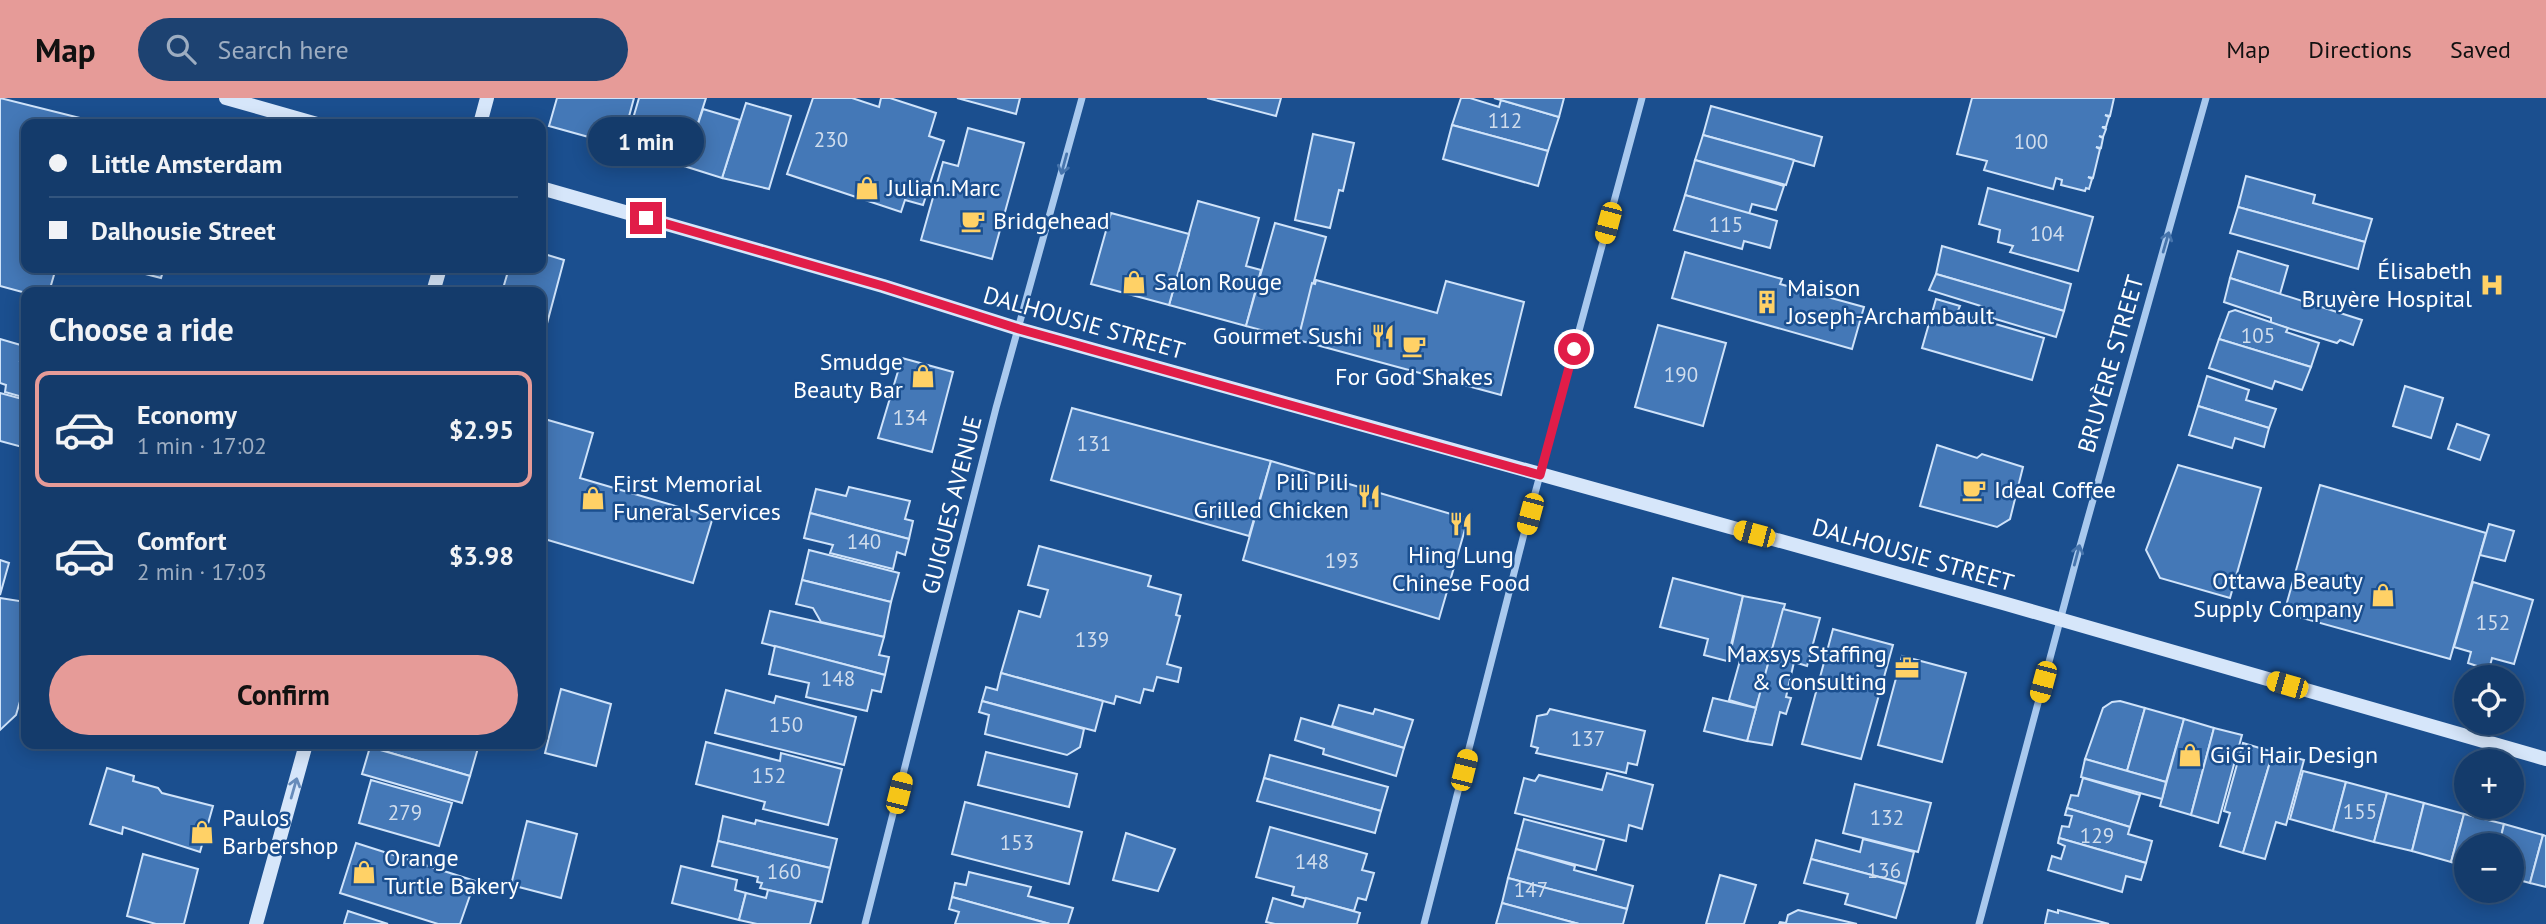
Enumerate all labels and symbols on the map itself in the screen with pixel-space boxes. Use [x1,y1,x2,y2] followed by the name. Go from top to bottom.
[1488,107,1522,134] house number: 112
[588,116,704,166] callout: 1 min
[814,126,848,153] house number: 230
[2014,128,2048,155] house number: 100
[1057,152,1070,175] one-way arrow
[886,172,1001,203] place label: Julian.Marc
[853,174,881,202] shop icon: Julian.Marc
[1593,200,1624,246] car
[630,202,662,234] route end
[993,205,1110,236] place label: Bridgehead
[959,207,987,235] cafe icon: Bridgehead
[1709,211,1743,238] house number: 115
[2030,220,2064,247] house number: 104
[2160,231,2173,253] one-way arrow
[2301,255,2472,314] place label: Élisabeth Bruyère Hospital
[1154,266,1282,297] place label: Salon Rouge
[1120,268,1148,296] shop icon: Salon Rouge
[2478,271,2506,299] hospital icon: Élisabeth Bruyère Hospital
[1786,272,1994,331] place label: Maison Joseph-Archambault
[2070,272,2151,456] street label: BRUYÈRE STREET
[980,279,1188,366] street label: DALHOUSIE STREET
[1753,288,1781,316] building icon: Maison Joseph-Archambault
[1213,320,1363,351] place label: Gourmet Sushi
[1369,322,1397,350] restaurant icon: Gourmet Sushi
[2241,322,2275,349] house number: 105
[1400,332,1428,360] cafe icon: For God Shakes
[1558,333,1590,365] route start
[793,346,903,405] place label: Smudge Beauty Bar
[1335,361,1493,392] place label: For God Shakes
[1664,361,1698,388] house number: 190
[909,362,937,390] shop icon: Smudge Beauty Bar
[893,404,927,431] house number: 134
[914,412,989,597] street label: GUIGUES AVENUE
[1077,430,1111,457] house number: 131
[1194,466,1349,525] place label: Pili Pili Grilled Chicken
[613,468,781,527] place label: First Memorial Funeral Services
[1994,474,2116,505] place label: Ideal Coffee
[1960,476,1988,504] cafe icon: Ideal Coffee
[1355,482,1383,510] restaurant icon: Pili Pili Grilled Chicken
[579,484,607,512] shop icon: First Memorial Funeral Services
[1515,491,1546,537] car
[1447,510,1475,538] restaurant icon: Hing Lung Chinese Food
[1809,511,2017,598] street label: DALHOUSIE STREET
[1731,518,1778,550] car
[847,528,881,555] house number: 140
[1392,539,1530,598] place label: Hing Lung Chinese Food
[2072,544,2085,566] one-way arrow
[1325,547,1359,574] house number: 193
[2193,565,2363,624] place label: Ottawa Beauty Supply Company
[2369,581,2397,609] shop icon: Ottawa Beauty Supply Company
[2476,609,2510,636] house number: 152
[1075,626,1109,653] house number: 139
[1727,638,1887,697] place label: Maxsys Staffing & Consulting
[1893,654,1921,682] office icon: Maxsys Staffing & Consulting
[2028,659,2059,705] car
[821,665,855,692] house number: 148
[2264,669,2311,701] car
[769,711,803,738] house number: 150
[1571,725,1605,752] house number: 137
[2210,739,2378,770] place label: GiGi Hair Design
[2176,741,2204,769] shop icon: GiGi Hair Design
[1449,747,1480,793] car
[752,762,786,789] house number: 152
[884,770,915,816] car
[288,777,301,799] one-way arrow
[2343,798,2377,825] house number: 155
[388,799,422,826] house number: 279
[222,802,338,861] place label: Paulos Barbershop
[1870,804,1904,831] house number: 132
[188,818,216,846] shop icon: Paulos Barbershop
[2080,822,2114,849] house number: 129
[1000,829,1034,856] house number: 153
[384,842,519,901] place label: Orange Turtle Bakery
[1295,848,1329,875] house number: 148
[1867,857,1901,884] house number: 136
[350,858,378,886] shop icon: Orange Turtle Bakery
[767,858,801,885] house number: 160
[1514,876,1548,903] house number: 147

